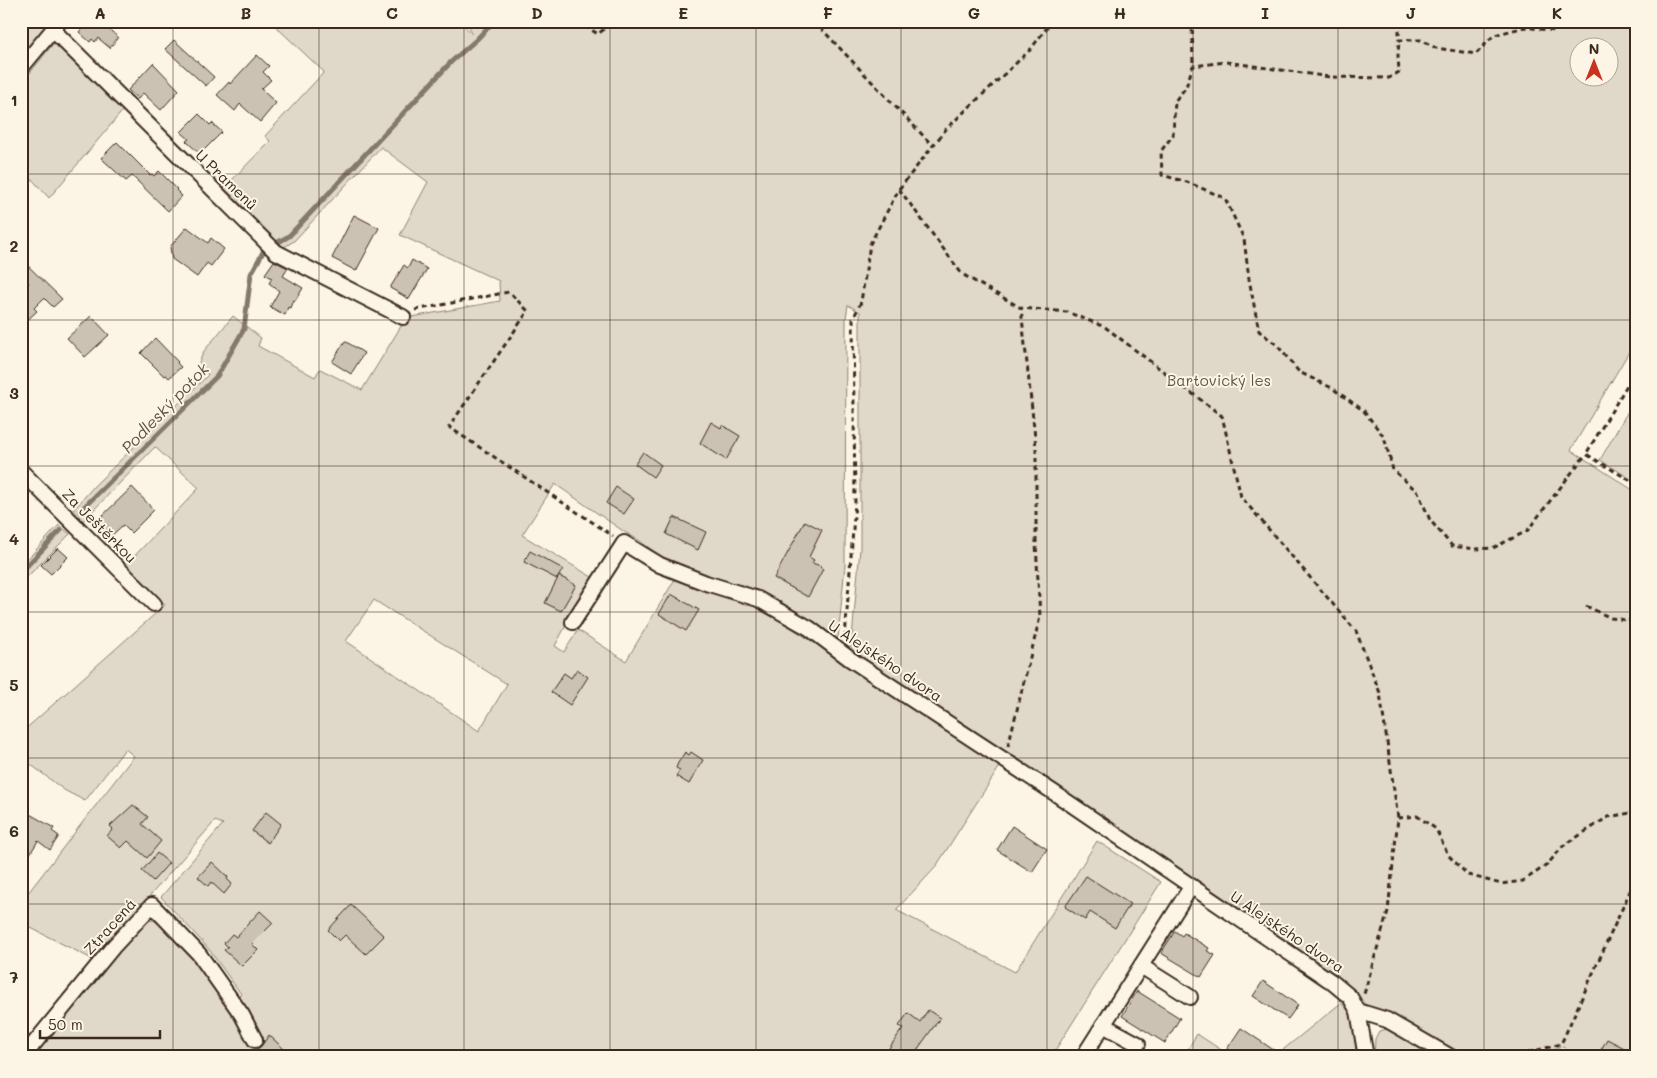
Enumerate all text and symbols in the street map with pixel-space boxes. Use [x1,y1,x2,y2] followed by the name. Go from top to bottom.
[94,2,106,23] text: A
[241,2,251,23] text: B
[386,2,398,23] text: C
[531,2,543,23] text: D
[678,2,688,23] text: E
[823,2,833,23] text: F
[968,2,980,23] text: G
[1114,2,1126,23] text: H
[1261,2,1269,23] text: I
[1406,2,1416,23] text: J
[1552,2,1562,23] text: K
[1570,38,1620,88] north arrow
[1589,39,1599,58] text: N
[10,89,18,110] text: 1
[191,145,262,214] street label: U Pramenů
[10,235,19,256] text: 2
[116,358,213,457] water label: Podleský potok
[1167,370,1271,390] park label: Bartovický les
[9,382,19,403] text: 3
[58,484,141,567] street label: Za Ještěrkou
[9,528,19,549] text: 4
[825,615,946,706] street label: U Alejského dvora
[9,674,19,695] text: 5
[9,820,19,841] text: 6
[1227,886,1348,977] street label: U Alejského dvora
[79,894,140,959] street label: Ztracená
[10,966,19,987] text: 7
[40,1008,160,1040] scale bar
[48,1014,83,1034] text: 50 m

